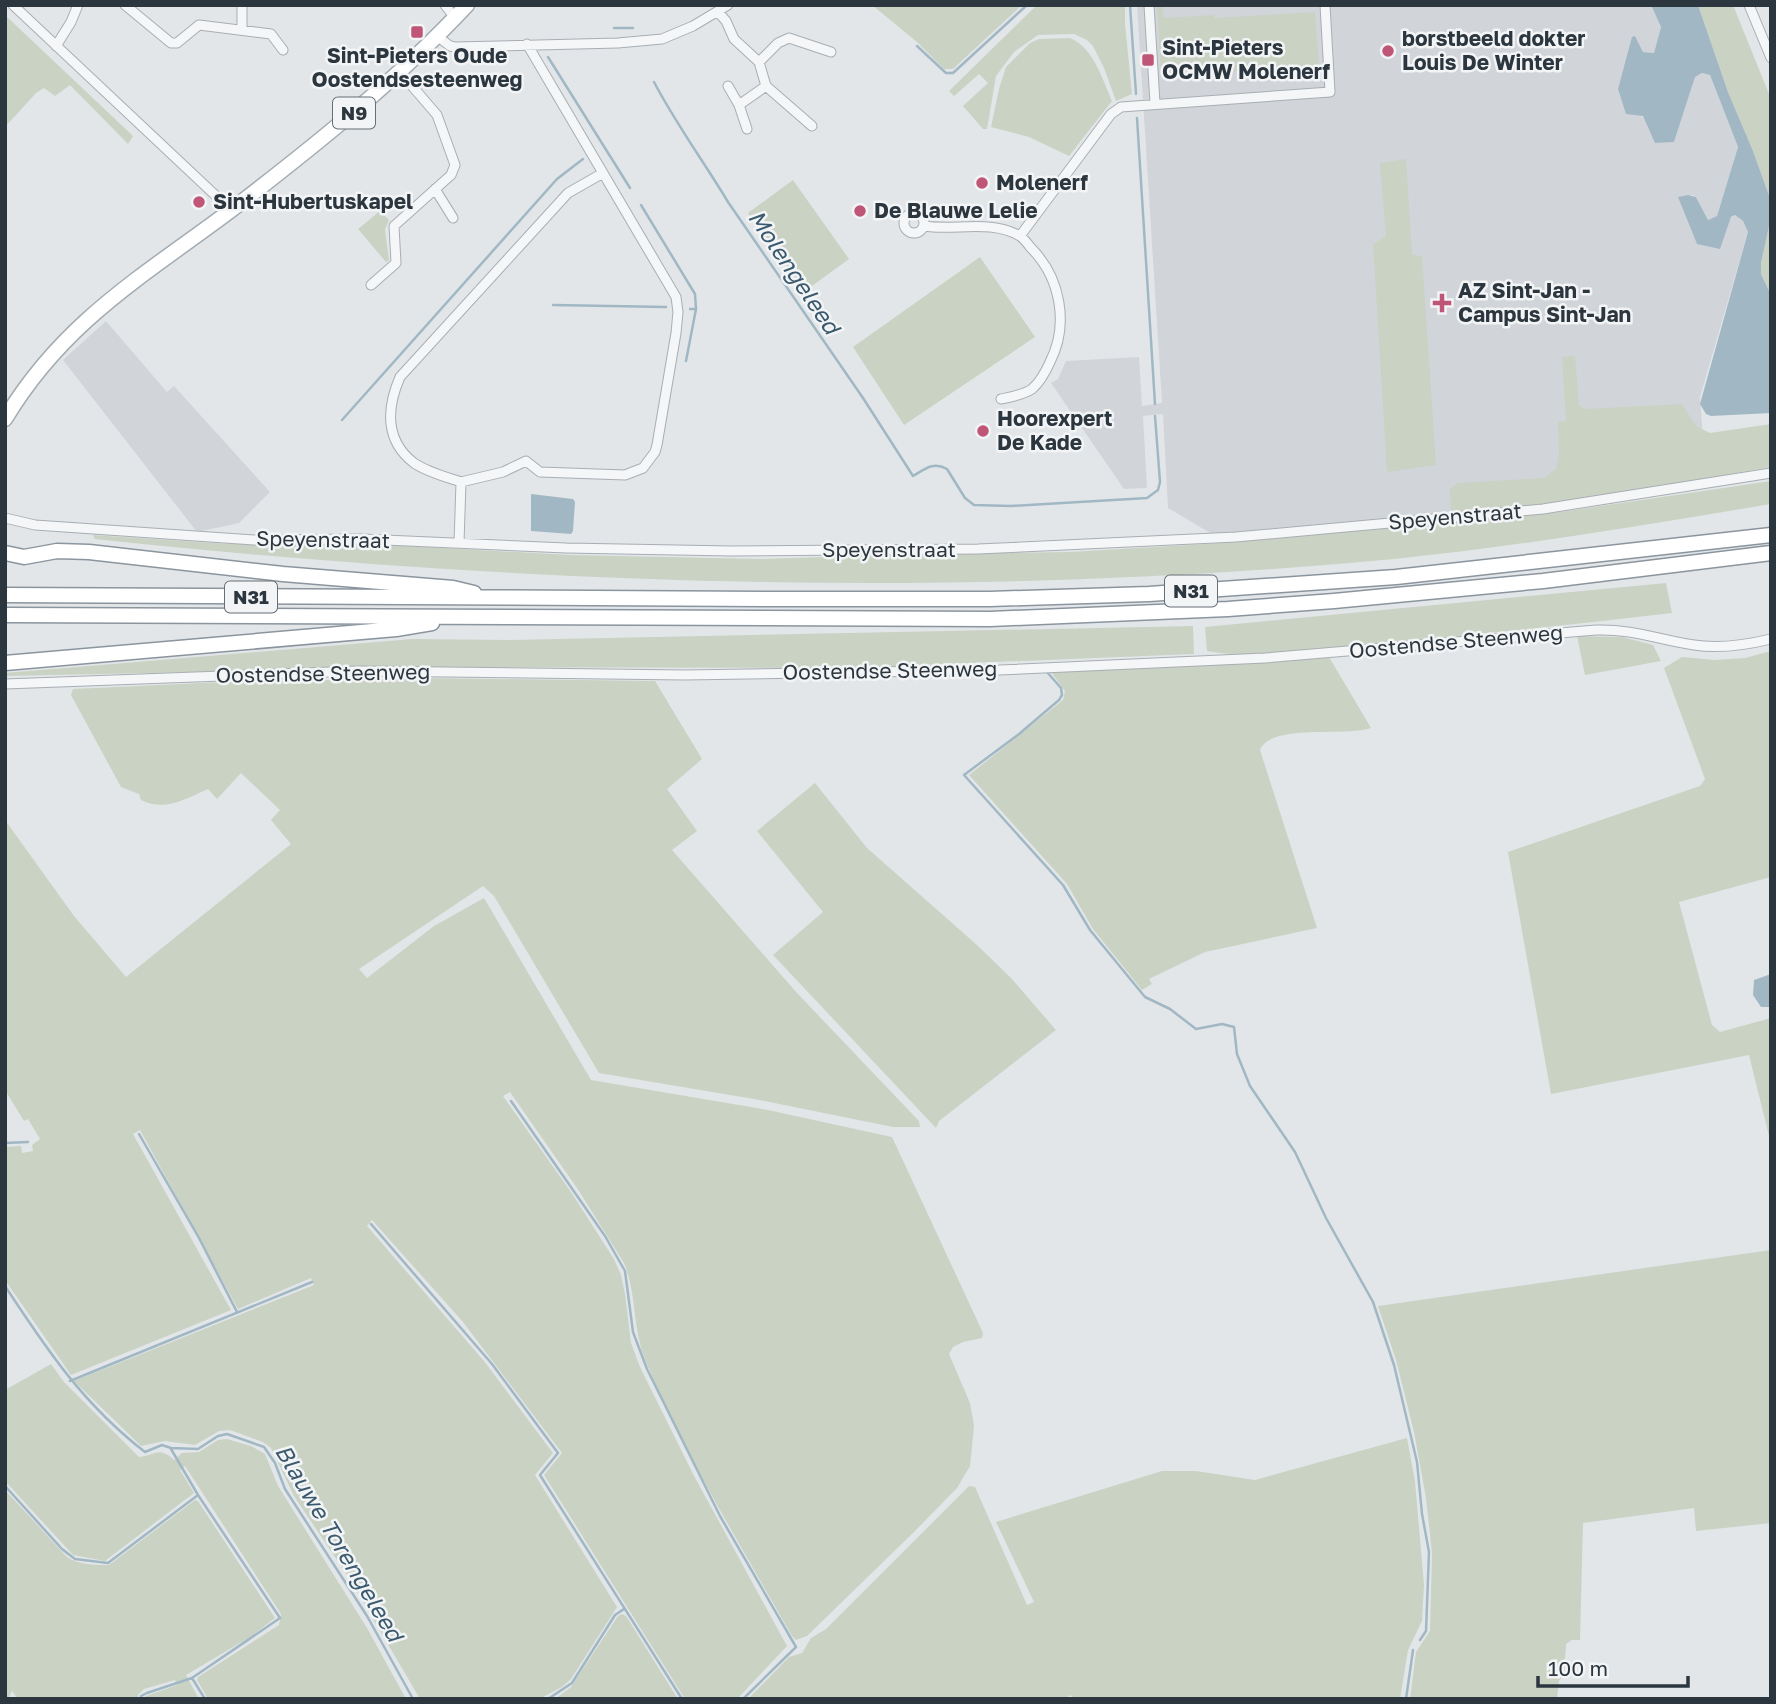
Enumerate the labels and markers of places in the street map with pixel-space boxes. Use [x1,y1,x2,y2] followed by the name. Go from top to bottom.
[409,24,425,40] marker: Sint-Pieters Oude Oostendsesteenweg
[1402,25,1586,75] place label: borstbeeld dokter Louis De Winter
[1162,34,1330,84] place label: Sint-Pieters OCMW Molenerf
[312,42,522,92] place label: Sint-Pieters Oude Oostendsesteenweg
[1380,43,1396,59] marker: borstbeeld dokter Louis De Winter
[1140,52,1156,68] marker: Sint-Pieters OCMW Molenerf
[996,169,1088,195] place label: Molenerf
[974,175,990,191] marker: Molenerf
[213,188,413,214] place label: Sint-Hubertuskapel
[191,194,207,210] marker: Sint-Hubertuskapel
[874,197,1038,223] place label: De Blauwe Lelie
[852,203,868,219] marker: De Blauwe Lelie
[1458,277,1631,327] place label: AZ Sint-Jan - Campus Sint-Jan
[1432,293,1452,313] marker: AZ Sint-Jan - Campus Sint-Jan
[997,405,1113,455] place label: Hoorexpert De Kade
[975,423,991,439] marker: Hoorexpert De Kade

